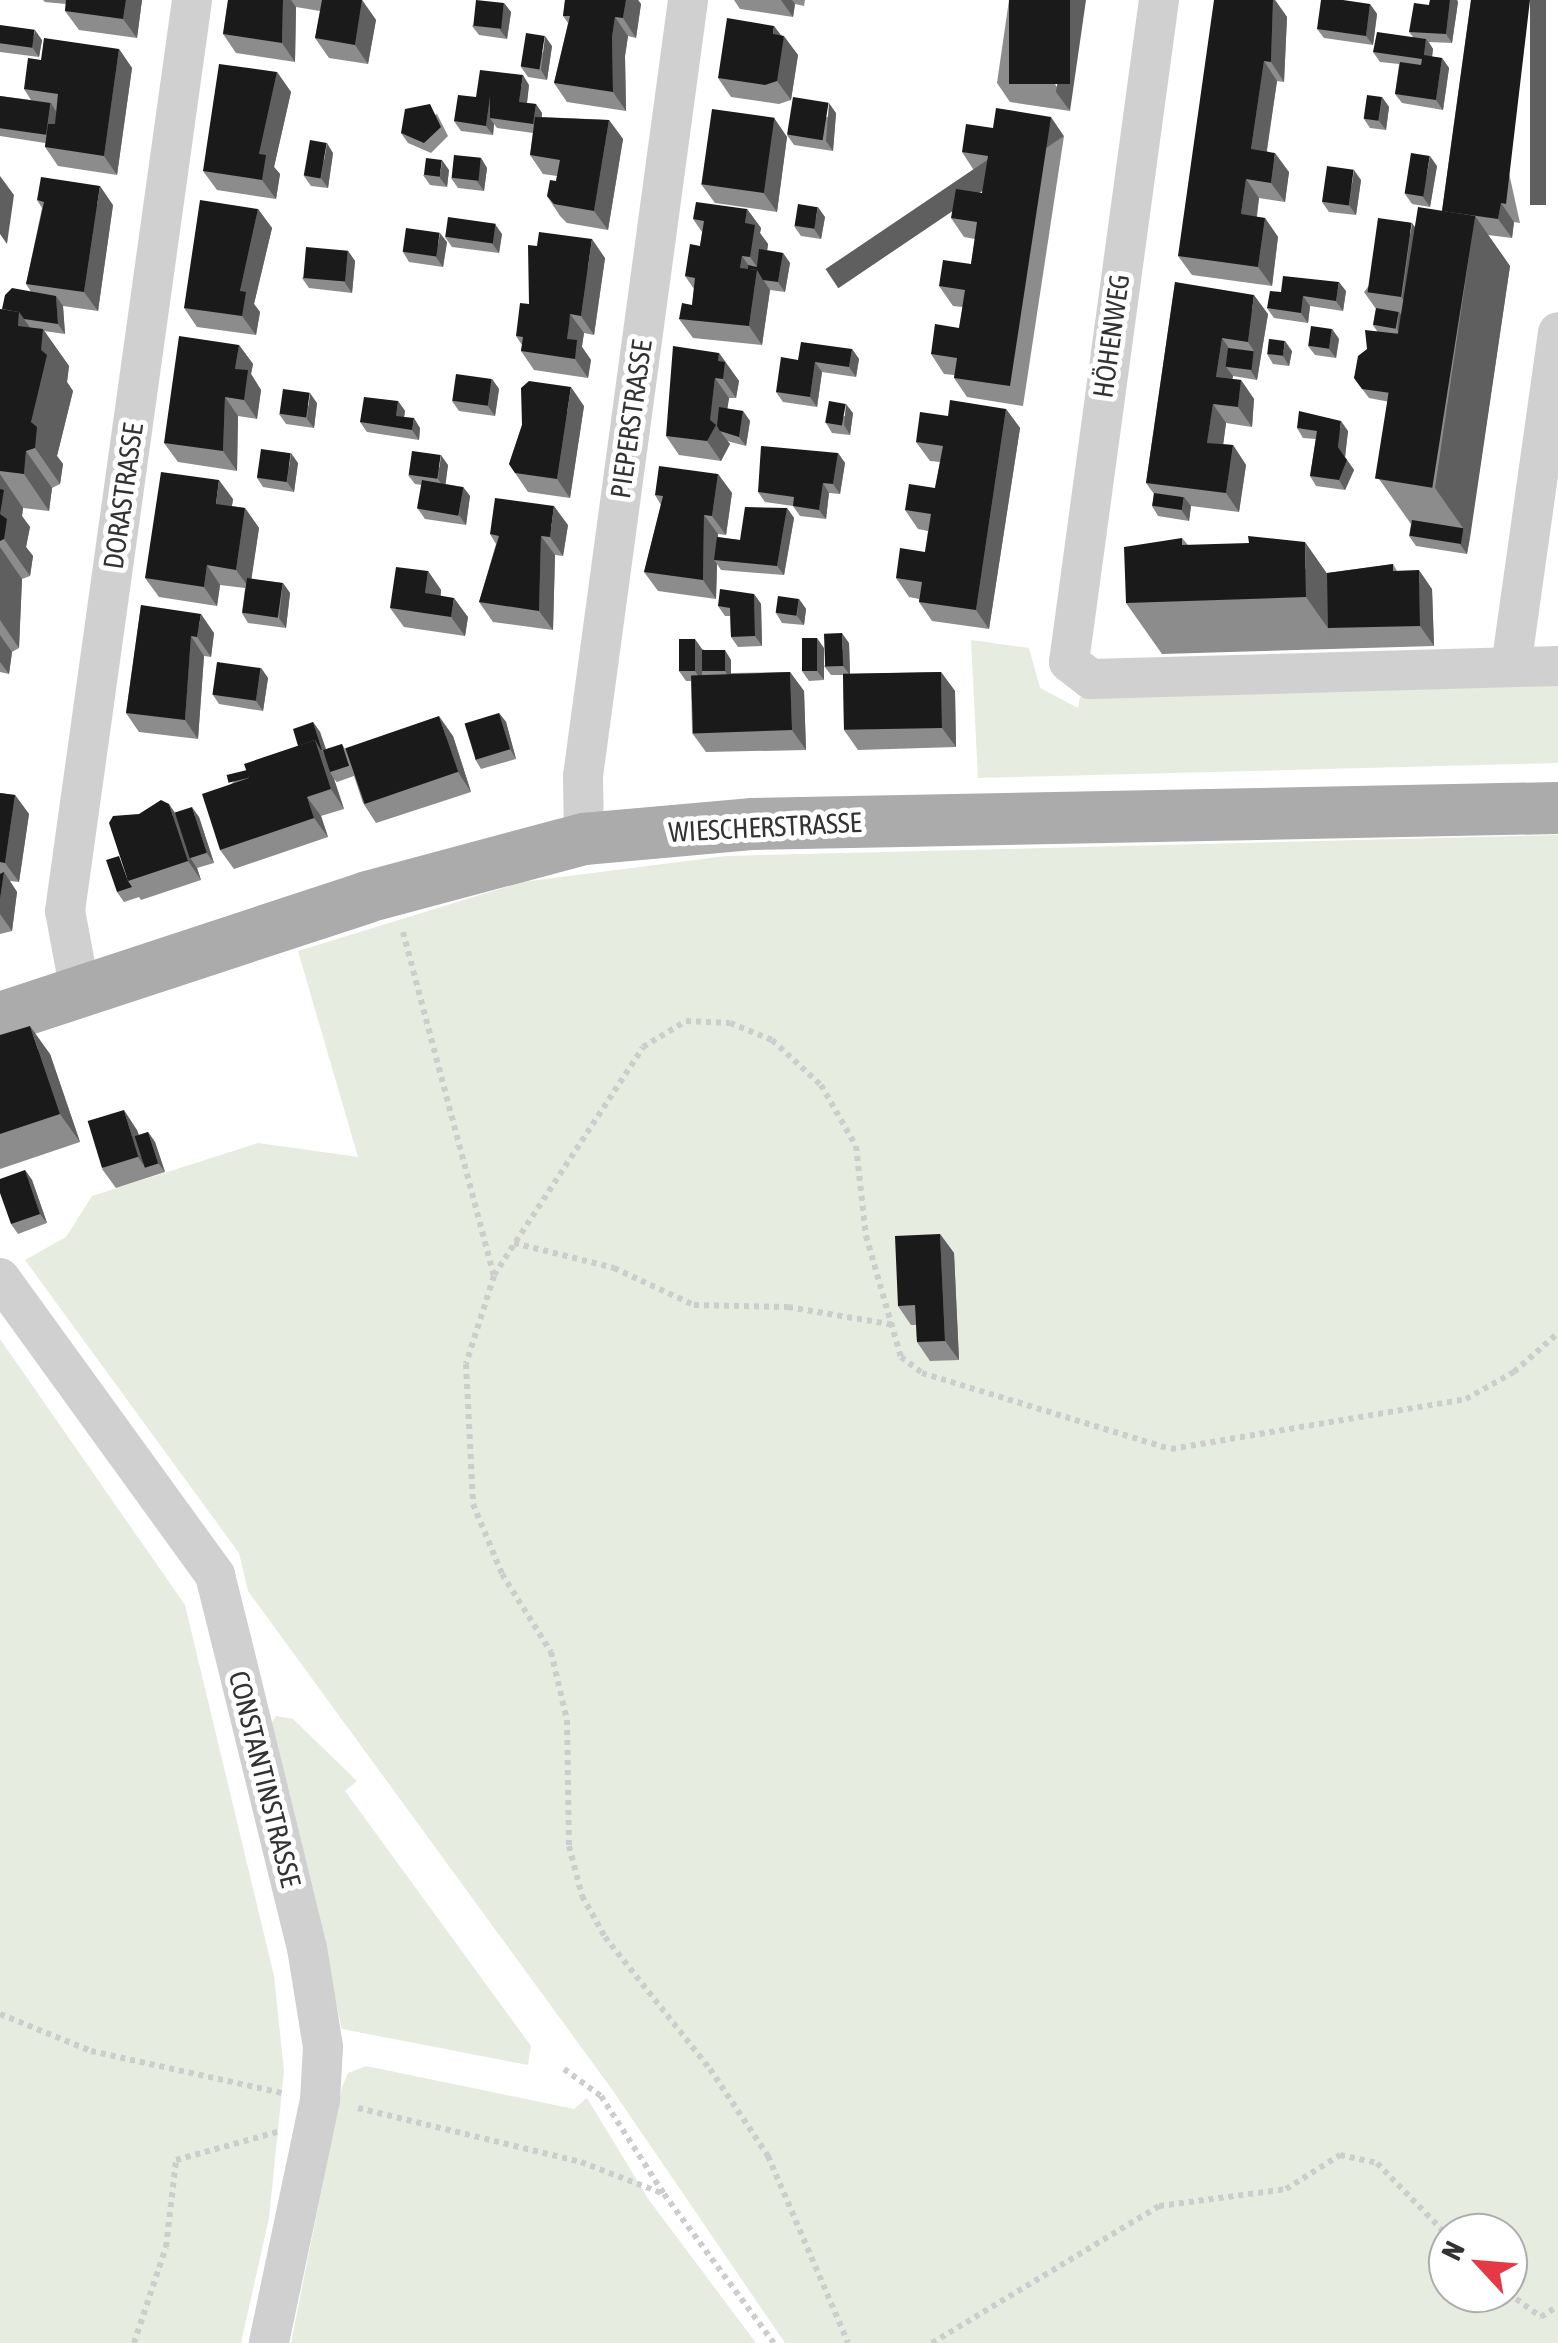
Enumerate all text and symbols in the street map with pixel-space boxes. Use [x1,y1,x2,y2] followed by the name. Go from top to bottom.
[1086,272,1136,400] street label: HÖHENWEG
[603,338,659,500] street label: PIEPERSTRASSE
[96,421,150,571] street label: DORASTRASSE
[668,805,862,849] street label: WIESCHERSTRASSE
[222,1668,308,1890] street label: CONSTANTINSTRASSE
[1428,2213,1528,2313] north arrow
[1435,2236,1471,2265] text: N

